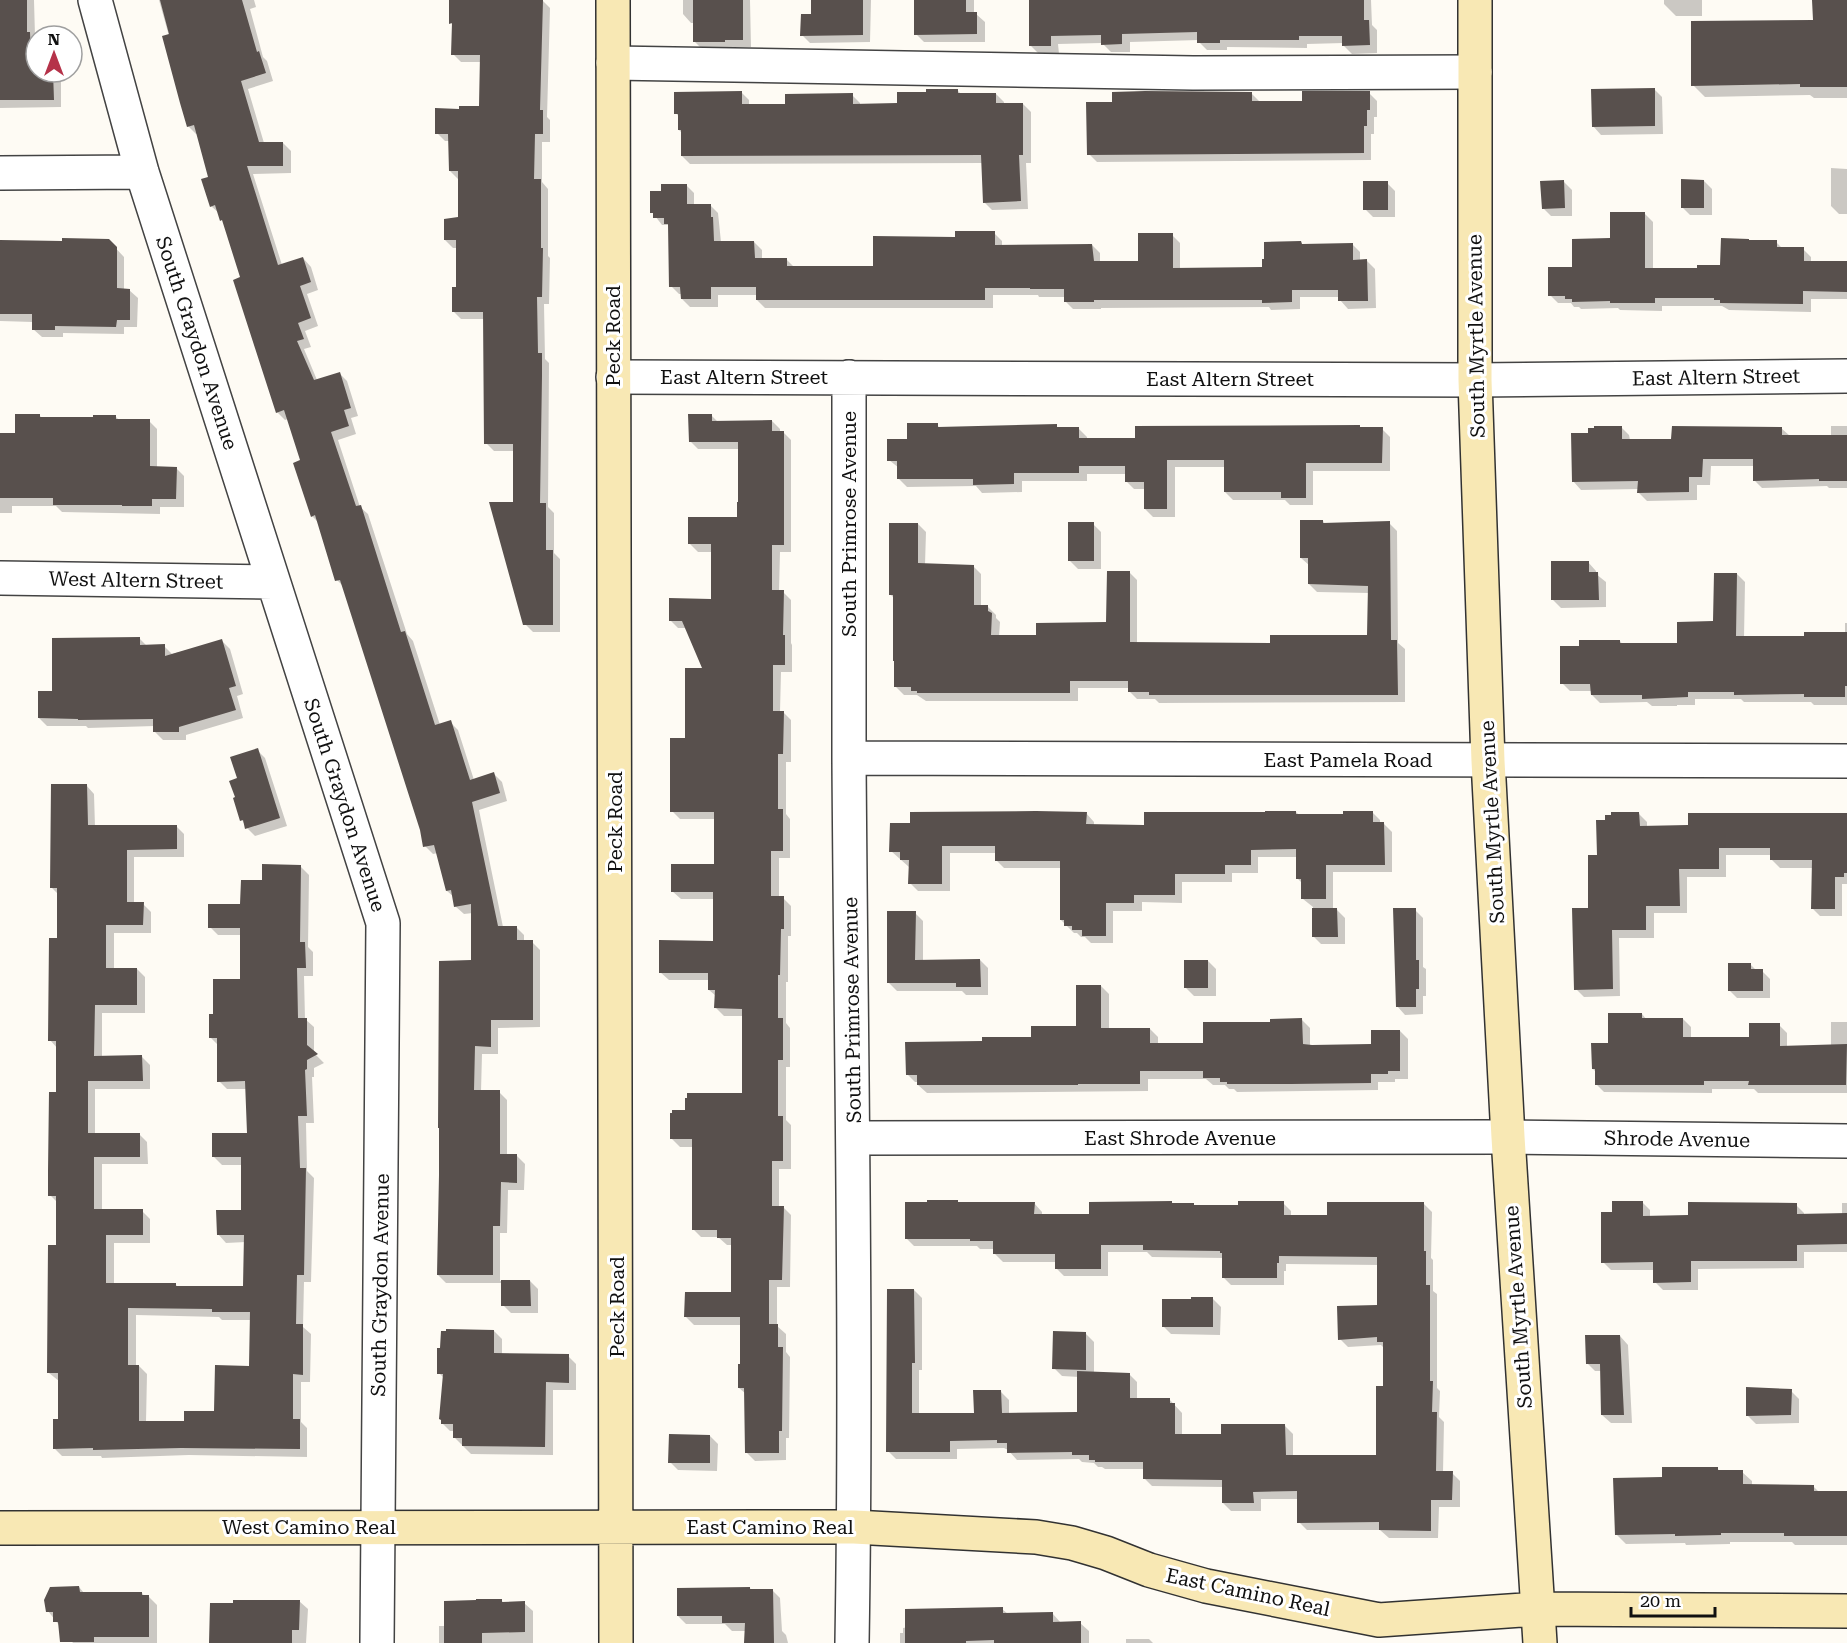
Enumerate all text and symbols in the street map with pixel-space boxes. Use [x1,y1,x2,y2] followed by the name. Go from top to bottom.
[24,24,84,84] north arrow
[48,30,60,49] text: N
[151,233,243,453] street label: South Graydon Avenue
[1462,234,1490,438] street label: South Myrtle Avenue
[601,285,625,387] street label: Peck Road
[1632,364,1801,390] street label: East Altern Street
[660,365,829,389] street label: East Altern Street
[1146,367,1315,391] street label: East Altern Street
[837,411,861,637] street label: South Primrose Avenue
[48,566,224,594] street label: West Altern Street
[299,695,391,915] street label: South Graydon Avenue
[1475,720,1509,924] street label: South Myrtle Avenue
[1263,748,1433,772] street label: East Pamela Road
[603,771,627,873] street label: Peck Road
[838,897,866,1123] street label: South Primrose Avenue
[1084,1126,1276,1150] street label: East Shrode Avenue
[1604,1126,1750,1152] street label: Shrode Avenue
[366,1173,394,1397] street label: South Graydon Avenue
[1499,1205,1537,1409] street label: South Myrtle Avenue
[605,1256,629,1358] street label: Peck Road
[222,1515,396,1539] street label: West Camino Real
[686,1515,854,1539] street label: East Camino Real
[1164,1563,1332,1621] street label: East Camino Real
[1631,1580,1715,1618] scale bar
[1640,1590,1681,1611] text: 20 m

